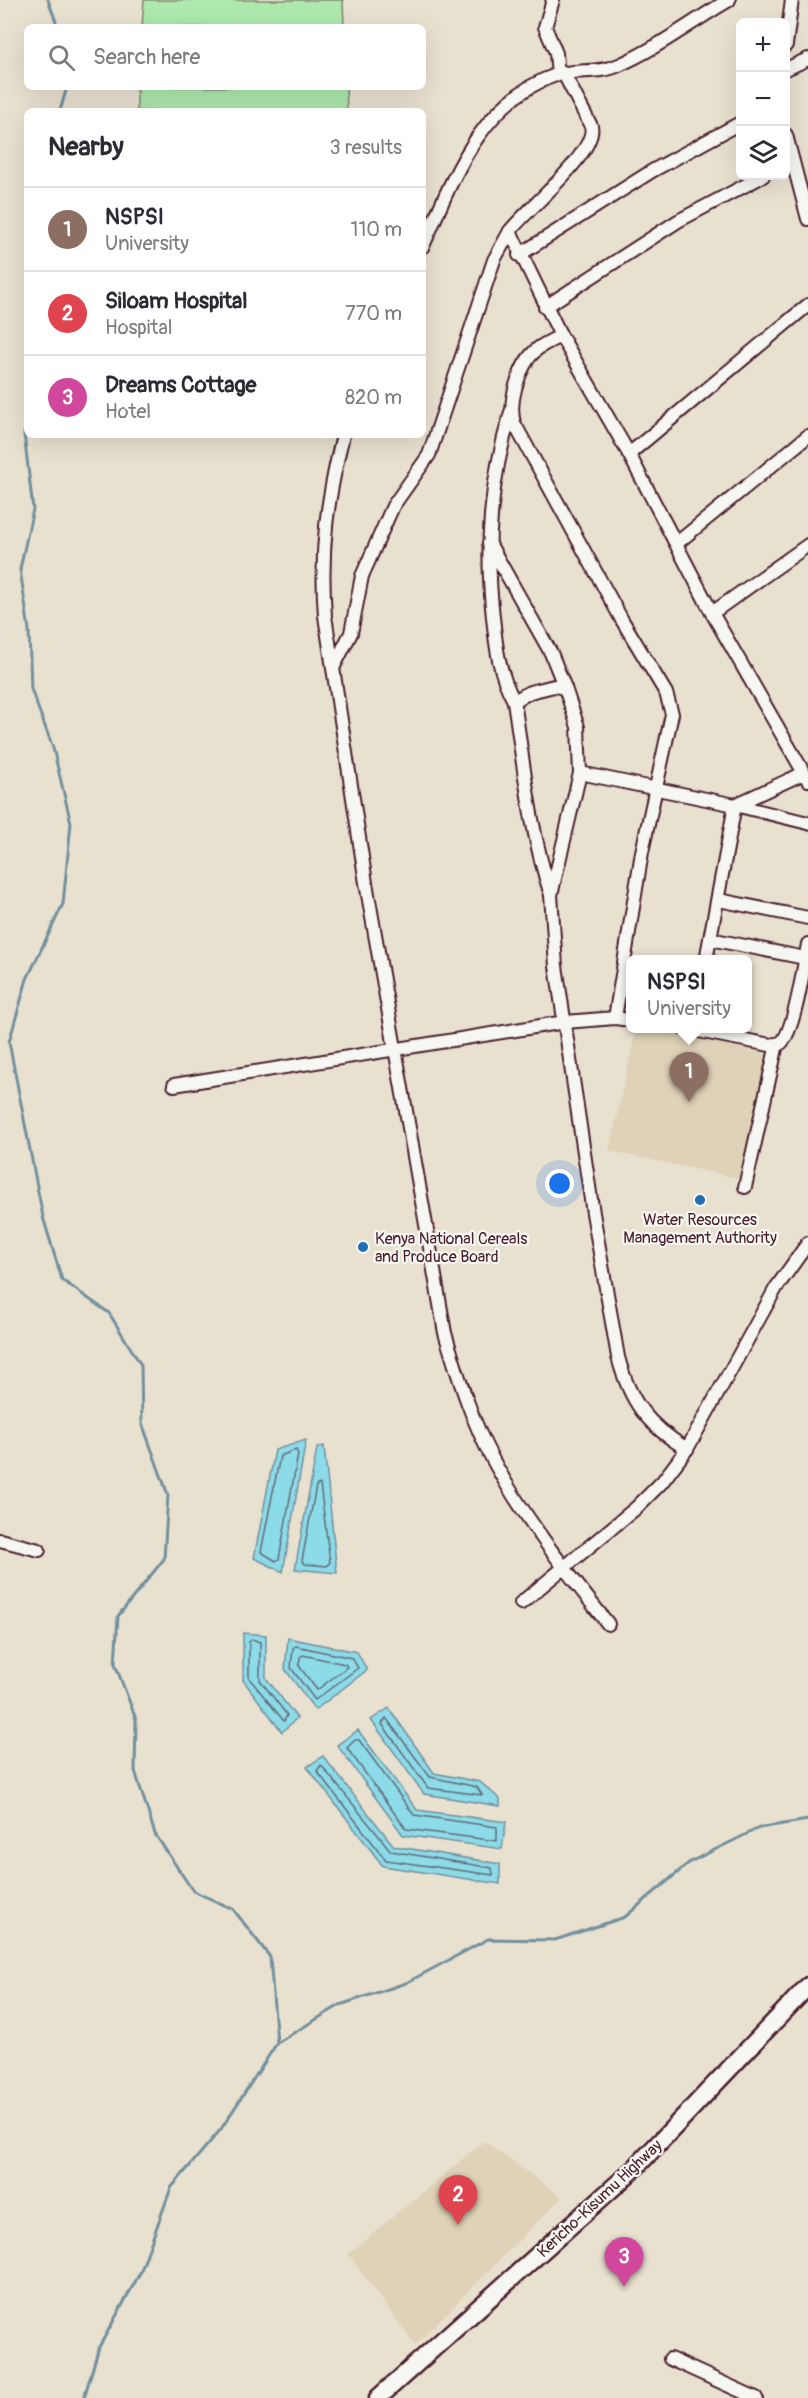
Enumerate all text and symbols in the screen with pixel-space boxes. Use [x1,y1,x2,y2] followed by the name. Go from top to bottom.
[736,18,790,180] map controls
[736,18,790,72] button: +
[24,24,426,90] search box
[45,41,78,74] icon: search
[93,43,200,71] text: Search here
[736,72,790,126] button: −
[736,126,790,180] button: layers
[48,131,124,163] text: Nearby
[330,135,402,160] text: 3 results
[105,203,164,231] text: NSPSI
[64,217,71,242] text: 1
[351,217,402,242] text: 110 m
[105,231,189,256] text: University
[105,287,248,315] text: Siloam Hospital
[62,301,73,326] text: 2
[345,301,402,326] text: 770 m
[105,315,172,340] text: Hospital
[105,371,256,399] text: Dreams Cottage
[62,385,73,410] text: 3
[345,385,402,410] text: 820 m
[105,399,151,424] text: Hotel
[626,955,752,1033] popup
[647,968,706,996] text: NSPSI
[647,996,731,1021] text: University
[670,1052,708,1102] pin: 1
[545,1169,574,1198] your location
[693,1193,707,1207] marker: Water Resources Management Authority
[623,1210,777,1248] place label: Water Resources Management Authority
[375,1229,527,1267] place label: Kenya National Cereals and Produce Board
[356,1240,370,1254] marker: Kenya National Cereals and Produce Board
[533,2136,666,2262] street label: Kericho-Kisumu Highway
[438,2176,478,2225] pin: 2
[604,2238,644,2287] pin: 3

